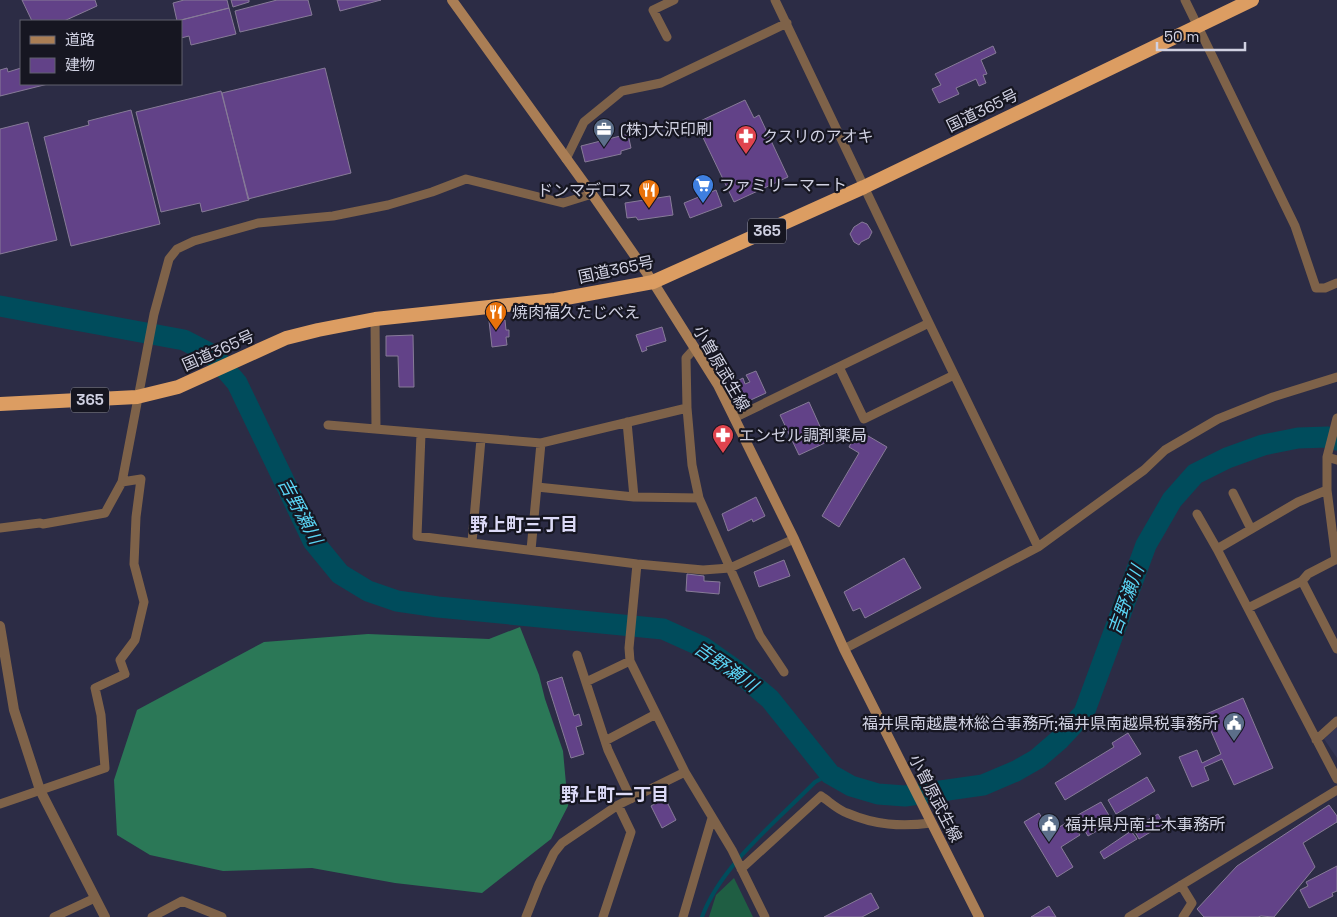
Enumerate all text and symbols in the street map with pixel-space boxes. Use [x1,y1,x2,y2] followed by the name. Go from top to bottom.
[20,20,182,85] legend
[1157,20,1244,52] scale bar
[1164,27,1199,46] text: 50 m
[65,30,95,49] text: 道路
[65,55,95,74] text: 建物
[943,84,1021,137] street label: 国道365号
[592,117,616,148] office icon: (株)大沢印刷
[620,119,712,140] place label: (株)大沢印刷
[734,124,758,155] pharmacy icon: クスリのアオキ
[762,126,874,147] place label: クスリのアオキ
[691,173,715,204] supermarket icon: ファミリーマート
[719,175,847,196] place label: ファミリーマート
[637,178,661,209] restaurant icon: ドンマデロス
[537,180,633,201] place label: ドンマデロス
[748,218,786,244] road number: 365
[576,251,656,288] street label: 国道365号
[484,300,508,331] restaurant icon: 焼肉福久たじべえ
[512,302,640,323] place label: 焼肉福久たじべえ
[688,321,755,415] street label: 小曽原武生線
[179,325,258,376] street label: 国道365号
[71,388,109,412] road number: 365
[711,423,735,454] pharmacy icon: エンゼル調剤薬局
[739,425,867,446] place label: エンゼル調剤薬局
[273,474,328,550] water label: 吉野瀬川
[470,513,578,536] district label: 野上町三丁目
[1102,560,1149,638] water label: 吉野瀬川
[690,637,764,698] water label: 吉野瀬川
[1222,711,1246,742] public building icon: 福井県南越農林総合事務所;福井県南越県税事務所
[862,713,1218,734] place label: 福井県南越農林総合事務所;福井県南越県税事務所
[904,751,967,846] street label: 小曽原武生線
[561,783,669,806] district label: 野上町一丁目
[1037,812,1061,843] public building icon: 福井県丹南土木事務所
[1065,814,1225,835] place label: 福井県丹南土木事務所

